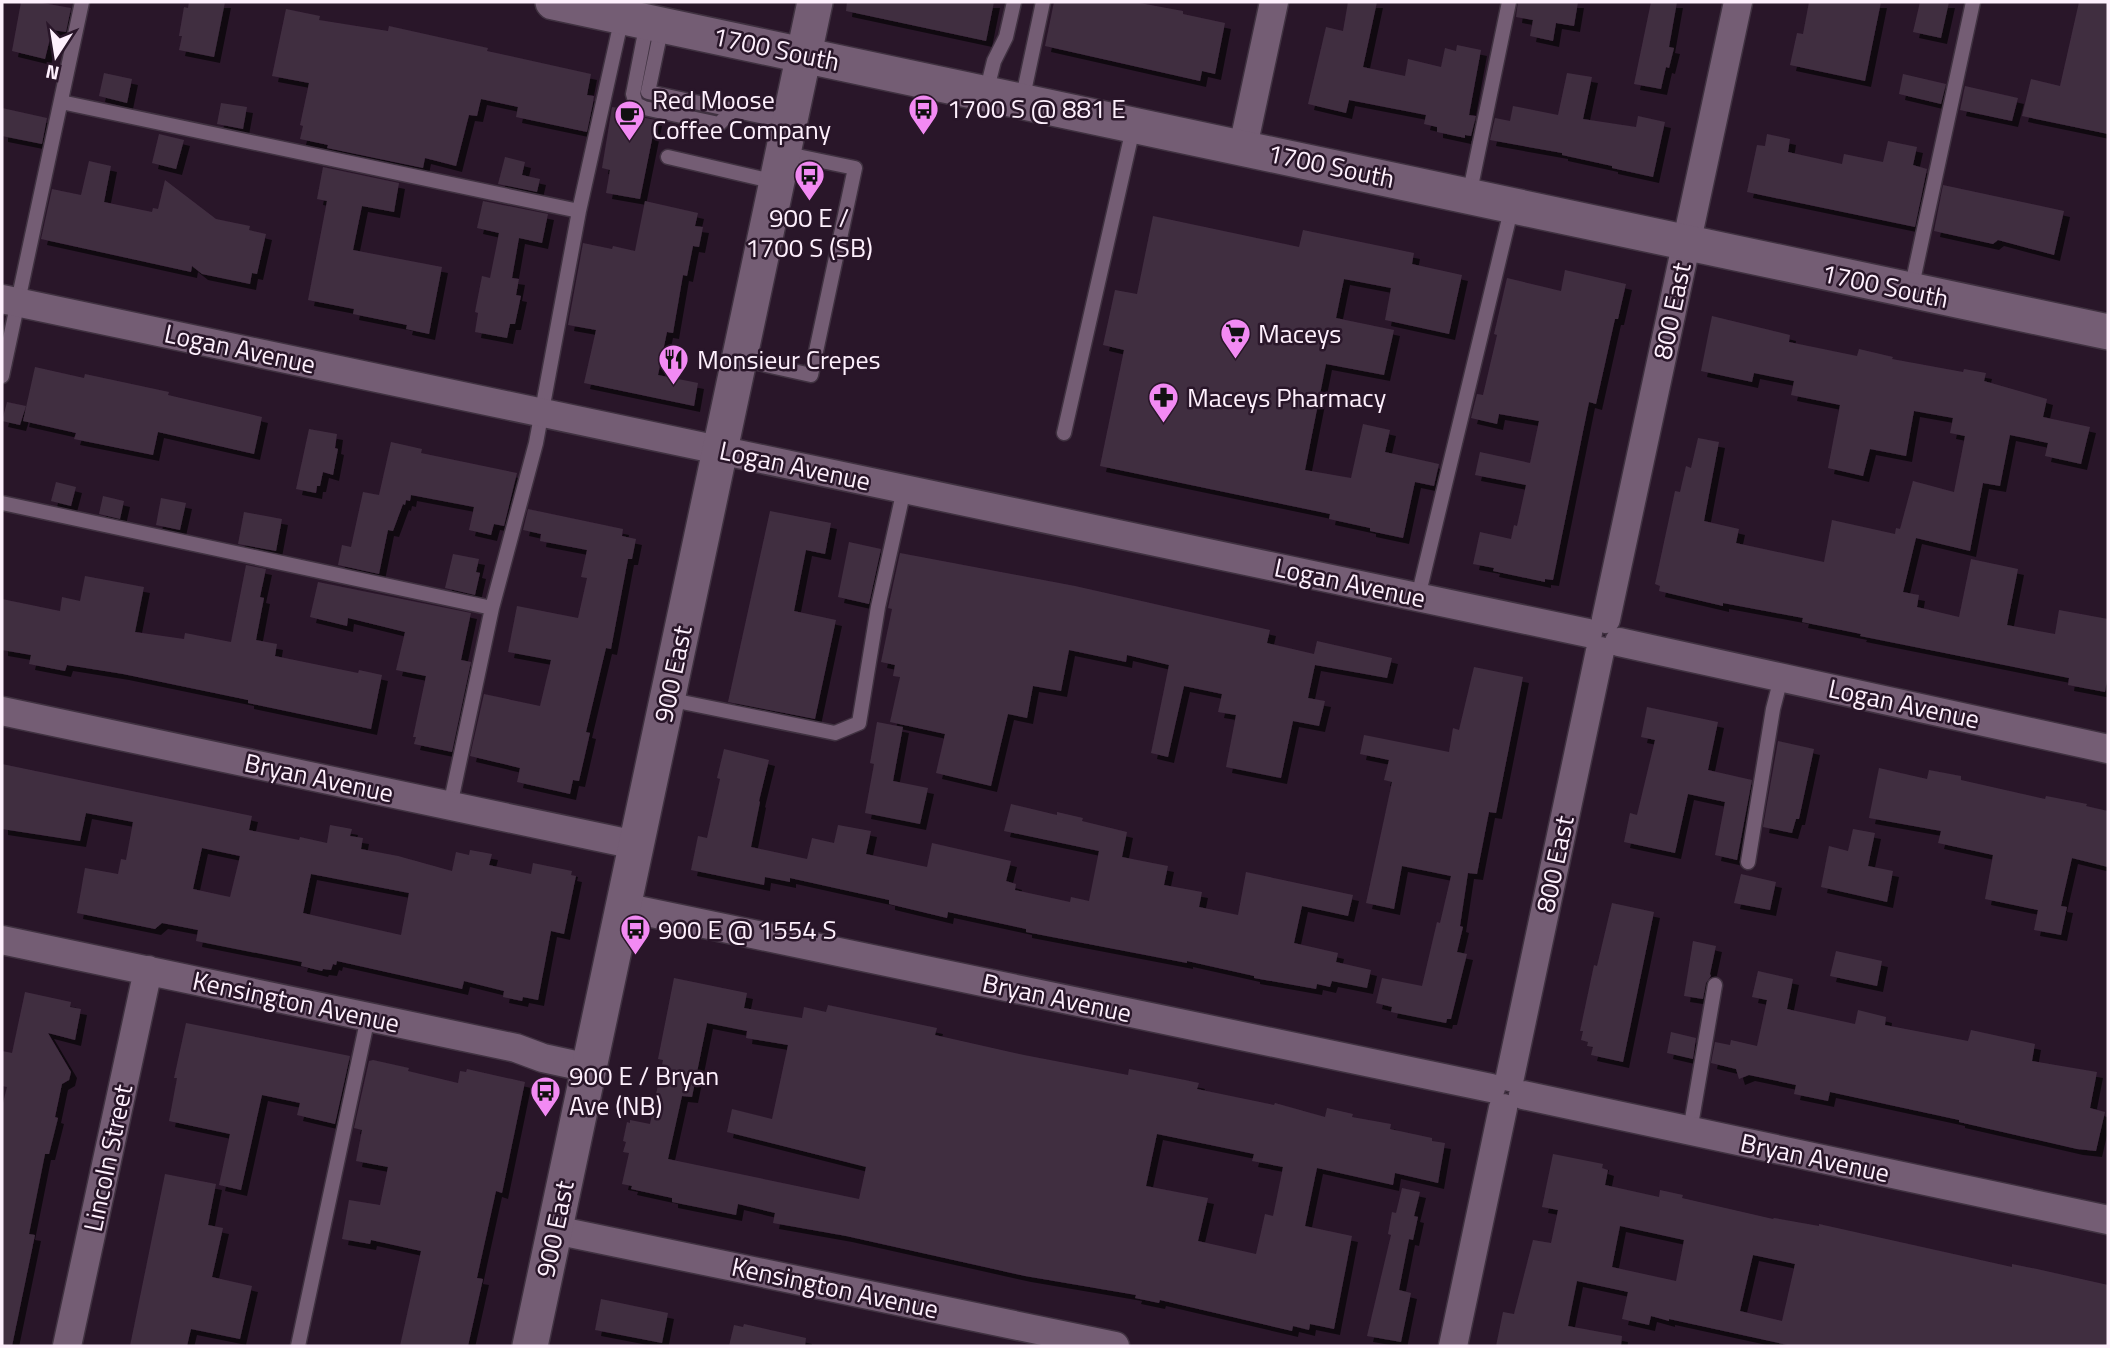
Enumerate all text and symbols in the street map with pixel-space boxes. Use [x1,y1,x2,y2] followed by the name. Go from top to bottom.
[709,16,843,81] street label: 1700 South
[21,21,91,91] north arrow
[43,58,62,89] text: N
[652,80,831,149] place label: Red Moose Coffee Company
[947,89,1126,128] place label: 1700 S @ 881 E
[907,92,941,136] bus stop icon: 1700 S @ 881 E
[612,98,646,142] cafe icon: Red Moose Coffee Company
[1264,133,1398,198] street label: 1700 South
[792,158,826,202] bus stop icon: 900 E / 1700 S (SB)
[745,198,873,267] place label: 900 E / 1700 S (SB)
[1818,253,1952,318] street label: 1700 South
[1642,259,1701,363] street label: 800 East
[161,313,319,384] street label: Logan Avenue
[1258,314,1341,353] place label: Maceys
[1218,317,1252,361] supermarket icon: Maceys
[697,340,881,379] place label: Monsieur Crepes
[657,343,691,387] restaurant icon: Monsieur Crepes
[1187,378,1386,417] place label: Maceys Pharmacy
[1147,381,1181,425] pharmacy icon: Maceys Pharmacy
[716,430,874,501] street label: Logan Avenue
[1271,547,1429,618] street label: Logan Avenue
[643,622,702,726] street label: 900 East
[1825,668,1983,739] street label: Logan Avenue
[241,743,397,812] street label: Bryan Avenue
[1525,812,1584,916] street label: 800 East
[658,910,837,949] place label: 900 E @ 1554 S
[618,913,652,957] bus stop icon: 900 E @ 1554 S
[189,961,403,1042] street label: Kensington Avenue
[979,963,1135,1032] street label: Bryan Avenue
[569,1056,719,1125] place label: 900 E / Bryan Ave (NB)
[529,1074,563,1118] bus stop icon: 900 E / Bryan Ave (NB)
[73,1081,142,1235] street label: Lincoln Street
[1737,1123,1893,1192] street label: Bryan Avenue
[525,1177,584,1281] street label: 900 East
[728,1247,942,1328] street label: Kensington Avenue

